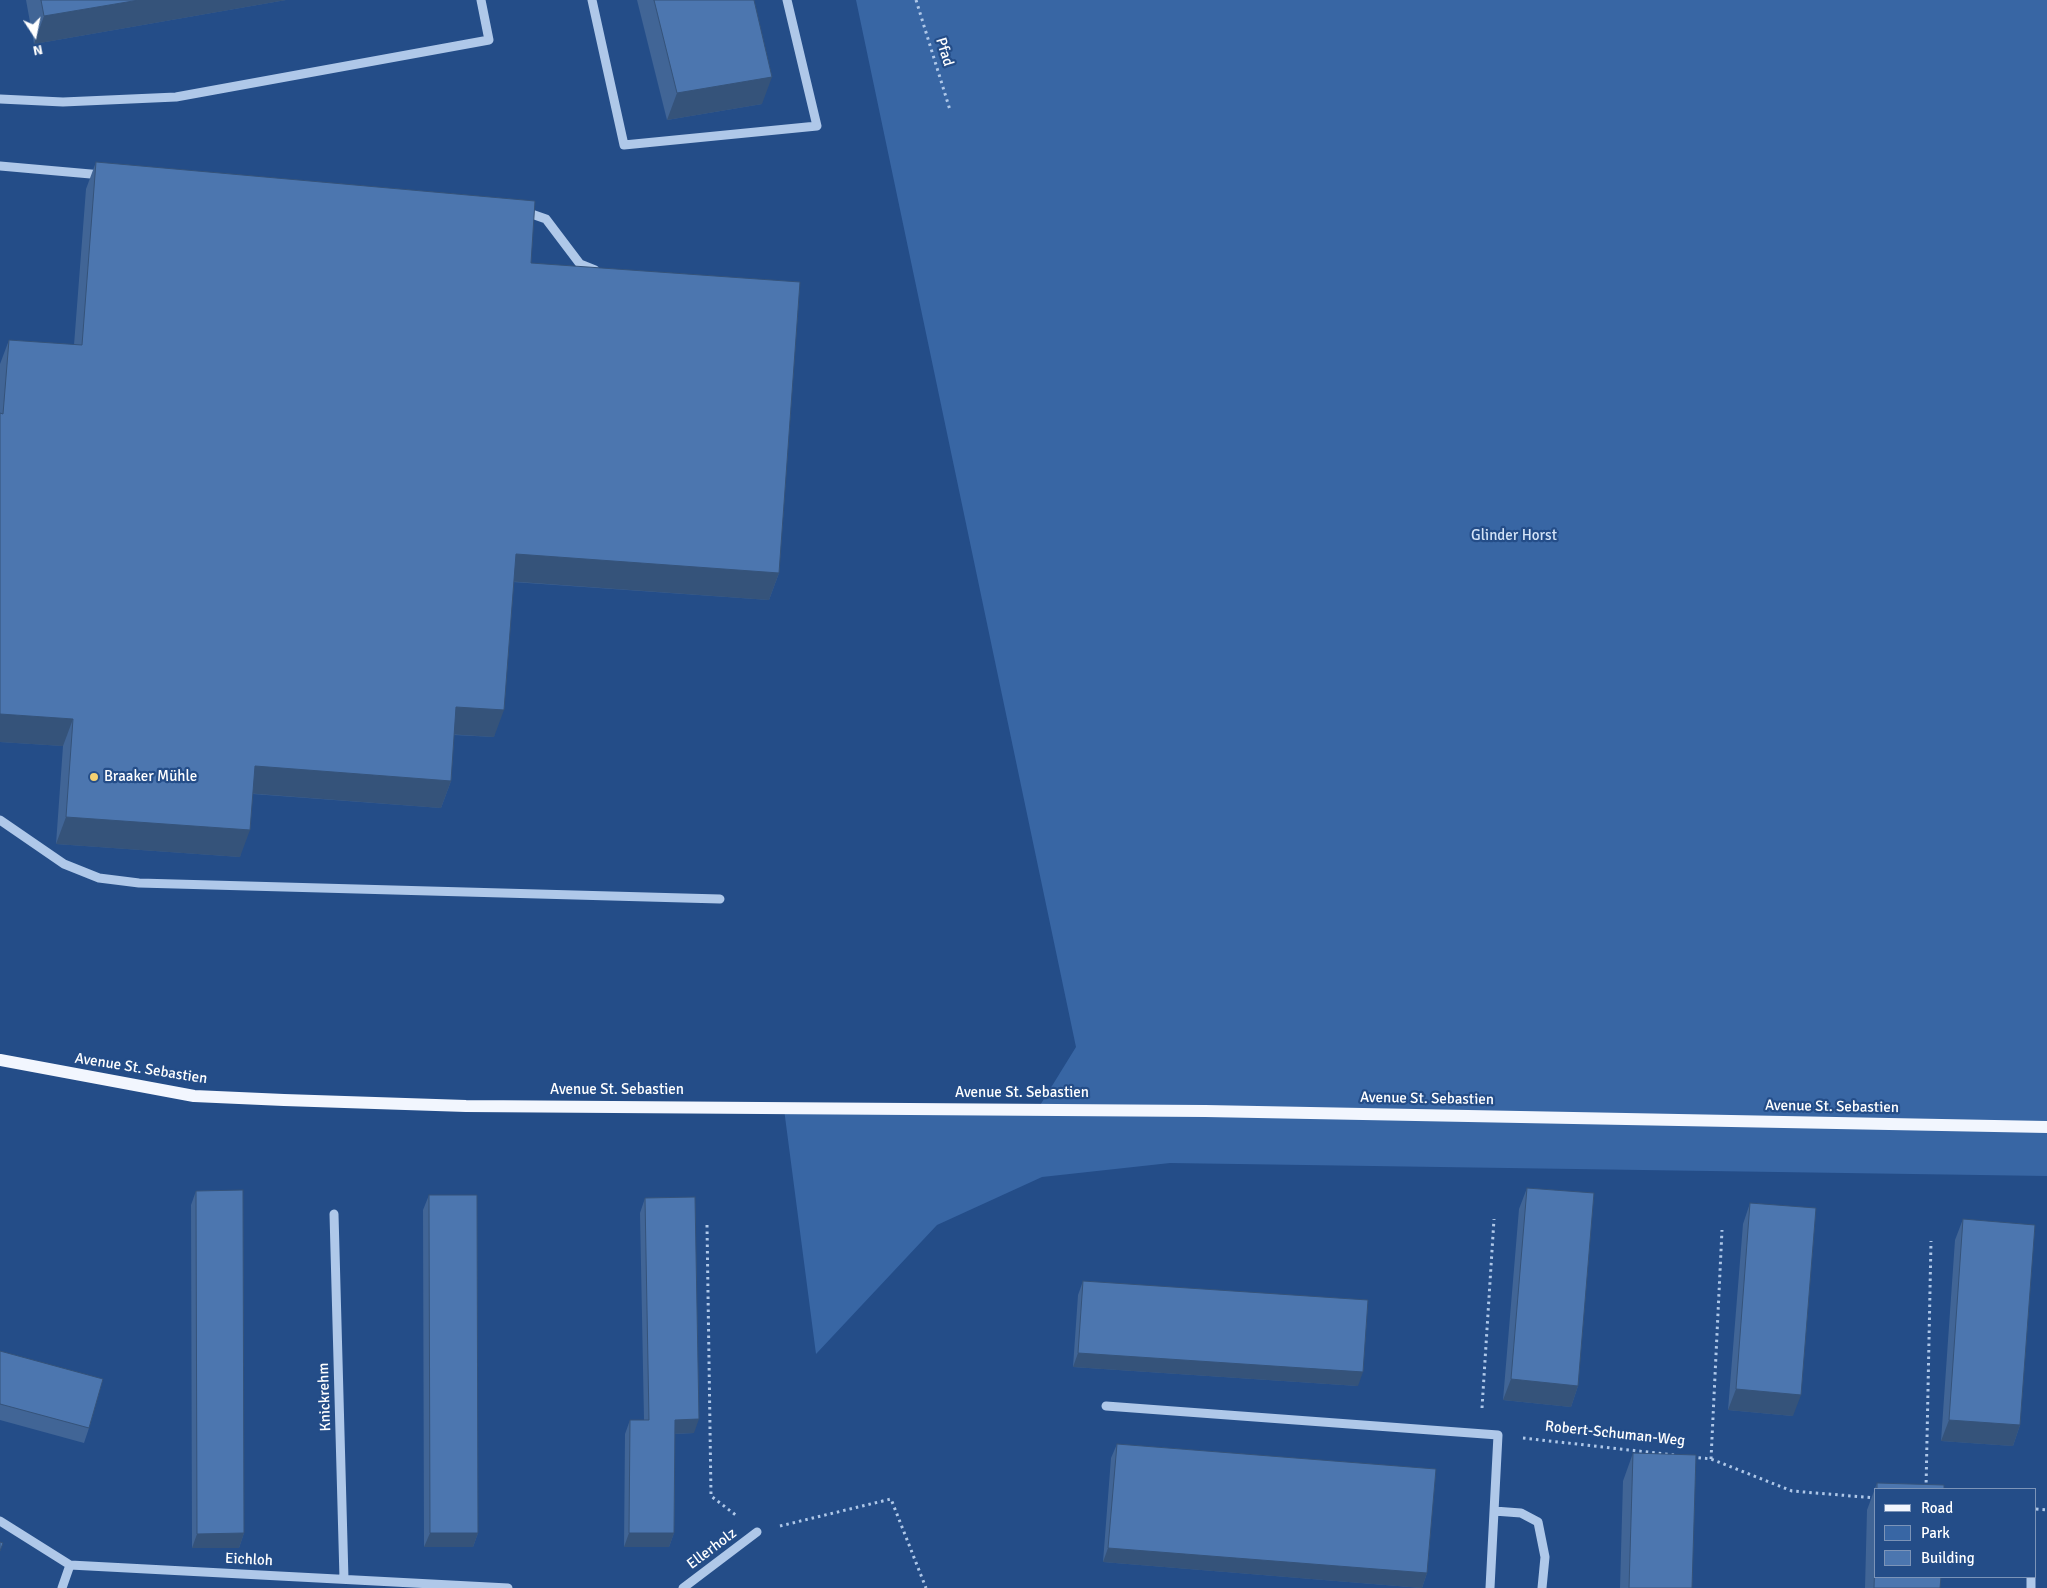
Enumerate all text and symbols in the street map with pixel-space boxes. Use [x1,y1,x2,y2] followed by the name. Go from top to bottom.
[10,10,60,60] north arrow
[931,35,957,69] street label: Pfad
[32,41,44,59] text: N
[1471,527,1557,545] park label: Glinder Horst
[104,768,197,786] place label: Braaker Mühle
[88,771,100,783] marker: Braaker Mühle
[73,1050,209,1088] street label: Avenue St. Sebastien
[550,1081,684,1099] street label: Avenue St. Sebastien
[955,1084,1089,1102] street label: Avenue St. Sebastien
[1360,1089,1494,1109] street label: Avenue St. Sebastien
[1765,1097,1899,1117] street label: Avenue St. Sebastien
[315,1362,335,1432] street label: Knickrehm
[1544,1418,1686,1450] street label: Robert-Schuman-Weg
[1874,1488,2037,1578] legend
[1921,1499,1953,1517] text: Road
[1921,1524,1950,1542] text: Park
[684,1525,740,1573] street label: Ellerholz
[1921,1549,1975,1567] text: Building
[225,1550,273,1570] street label: Eichloh

